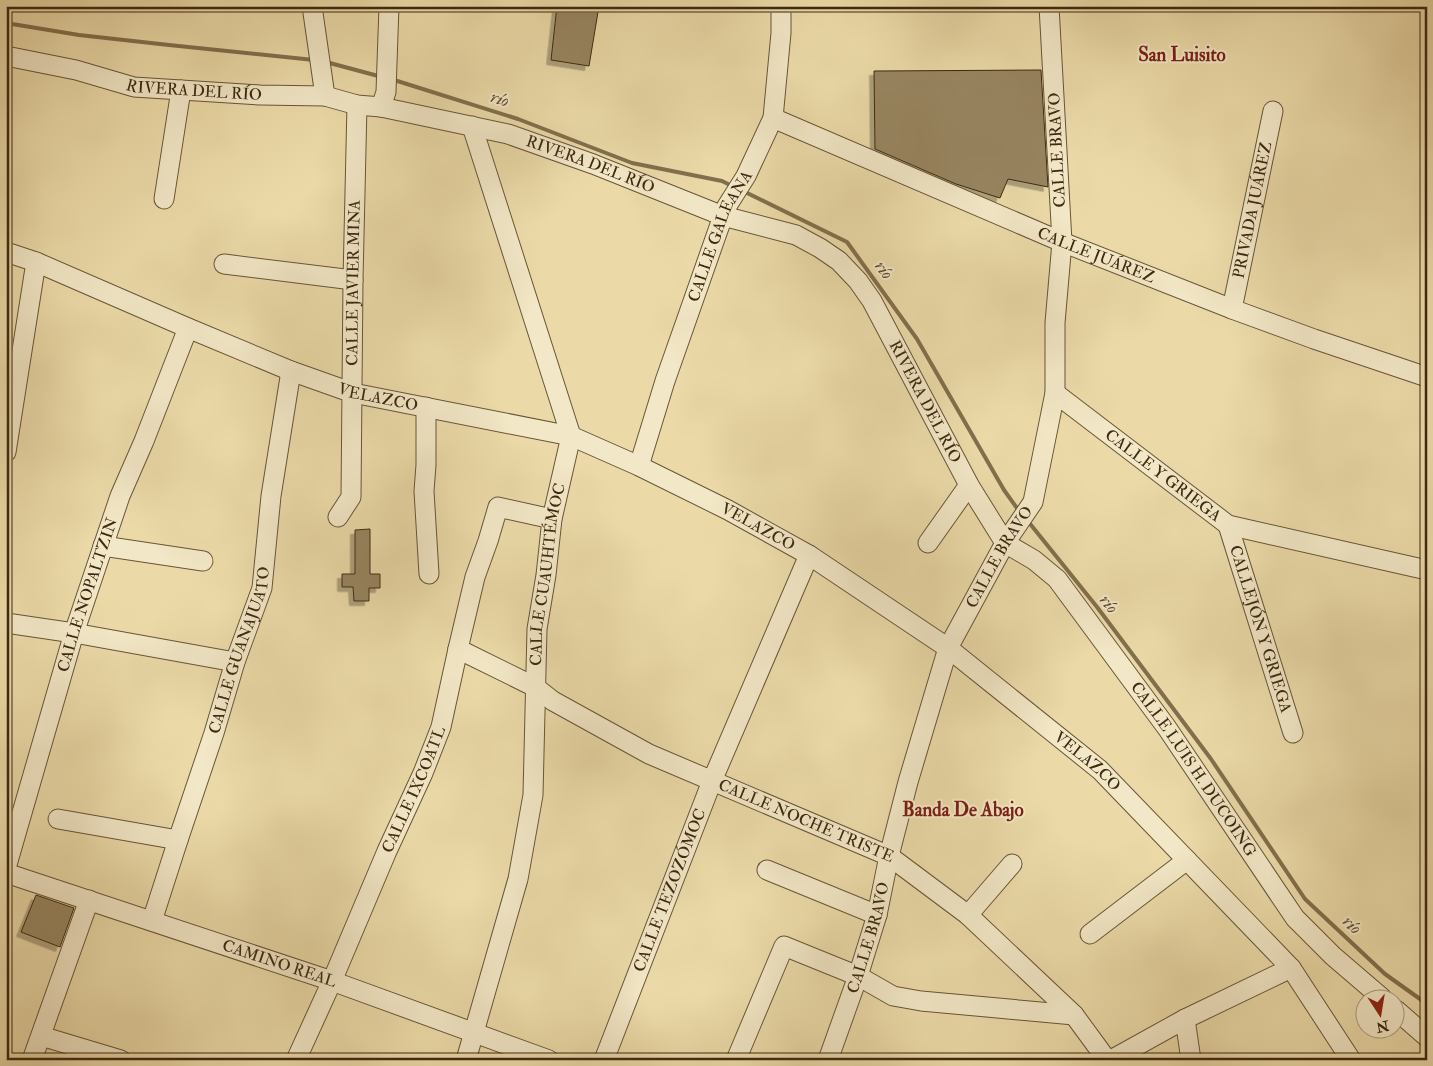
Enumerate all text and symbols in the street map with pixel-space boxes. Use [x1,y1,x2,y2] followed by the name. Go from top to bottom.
[1138,43,1226,67] district label: San Luisito
[124,75,263,105] street label: RIVERA DEL RÍO
[488,85,512,113] water label: río
[1044,92,1070,208] street label: CALLE BRAVO
[523,131,658,198] street label: RIVERA DEL RÍO
[1229,140,1276,280] street label: PRIVADA JUÁREZ
[684,167,757,305] street label: CALLE GALEANA
[342,200,365,366] street label: CALLE JAVIER MINA
[1034,223,1158,288] street label: CALLE JUÁREZ
[869,256,899,284] water label: río
[885,337,966,466] street label: RIVERA DEL RÍO
[335,378,420,416] street label: VELAZCO
[1101,425,1225,526] street label: CALLE Y GRIEGA
[526,481,570,666] street label: CALLE CUAUHTÉMOC
[718,498,799,555] street label: VELAZCO
[962,502,1037,612] street label: CALLE BRAVO
[53,514,122,674] street label: CALLE NOPALTZIN
[1225,543,1296,715] street label: CALLEJÓN Y GRIEGA
[204,566,274,736] street label: CALLE GUANAJUATO
[1094,590,1124,618] water label: río
[1126,678,1261,860] street label: CALLE LUIS H. DUCOING
[378,723,450,856] street label: CALLE IXCOATL
[1050,727,1125,795] street label: VELAZCO
[715,775,897,867] street label: CALLE NOCHE TRISTE
[902,798,1024,822] district label: Banda De Abajo
[629,806,710,975] street label: CALLE TEZOZÓMOC
[843,880,893,996] street label: CALLE BRAVO
[1338,910,1366,940] water label: río
[220,935,339,992] street label: CAMINO REAL
[1356,988,1406,1038] north arrow
[1374,1016,1391,1036] text: N

